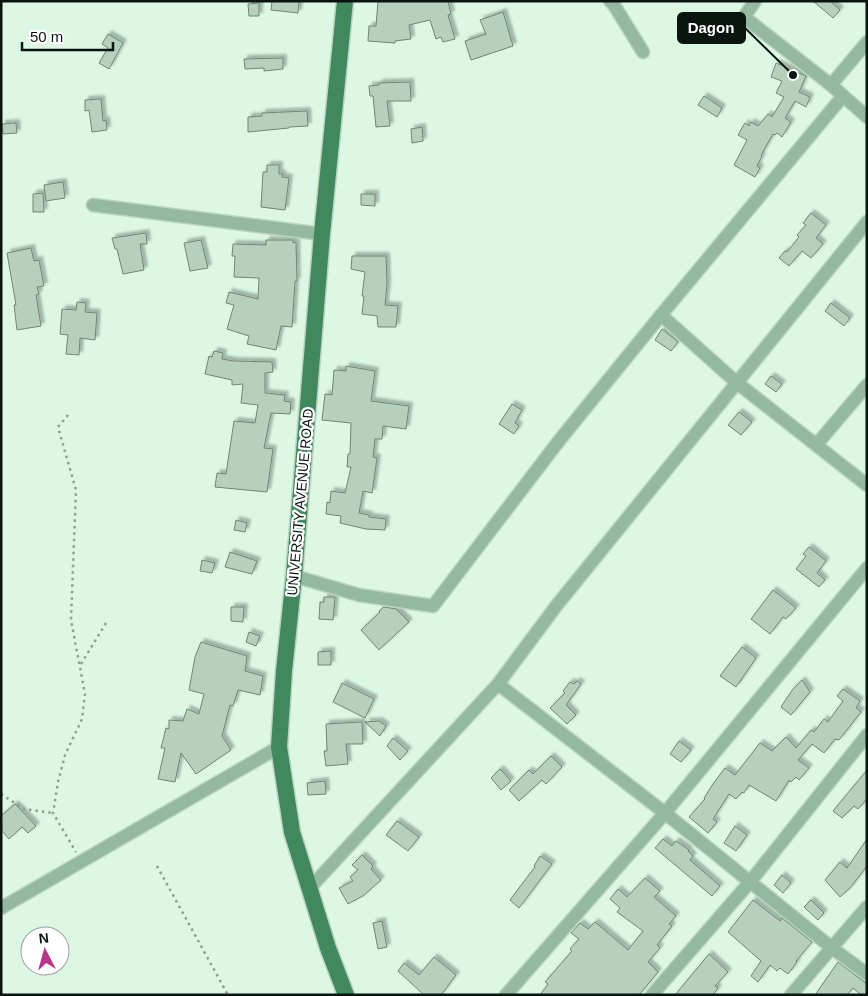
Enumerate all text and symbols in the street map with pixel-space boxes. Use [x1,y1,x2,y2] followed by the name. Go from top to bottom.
[678,13,745,43] callout: Dagon
[688,19,734,36] text: Dagon
[22,20,114,52] scale bar
[30,28,63,45] text: 50 m
[284,408,316,596] street label: UNIVERSITY AVENUE ROAD
[20,926,70,976] north arrow
[38,930,50,947] text: N

